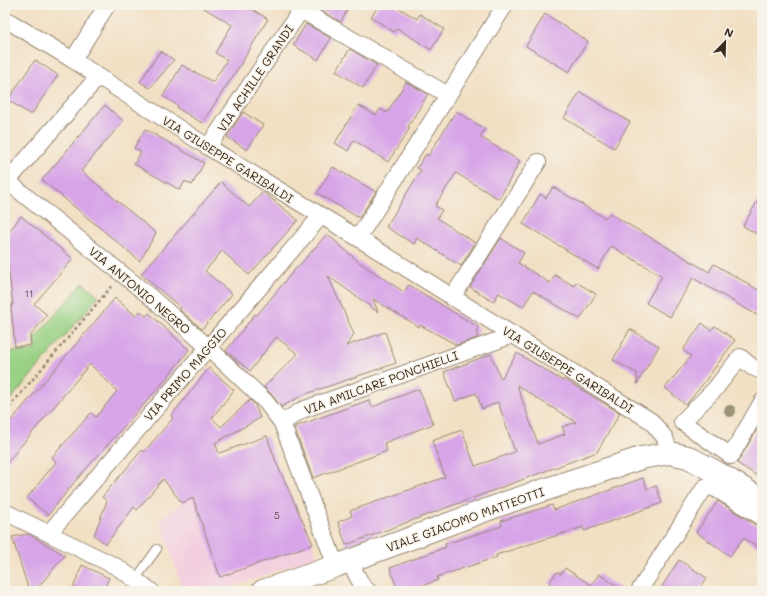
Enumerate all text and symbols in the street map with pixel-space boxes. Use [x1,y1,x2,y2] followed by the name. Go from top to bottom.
[213,21,297,135] street label: VIA ACHILLE GRANDI
[705,22,745,62] north arrow
[722,24,736,41] text: N
[159,112,297,206] street label: VIA GIUSEPPE GARIBALDI
[86,243,194,337] street label: VIA ANTONIO NEGRO
[25,286,33,300] house number: 11
[499,322,637,416] street label: VIA GIUSEPPE GARIBALDI
[140,324,230,424] street label: VIA PRIMO MAGGIO
[302,347,460,417] street label: VIA AMILCARE PONCHIELLI
[384,483,546,555] street label: VIALE GIACOMO MATTEOTTI
[274,508,280,522] house number: 5

